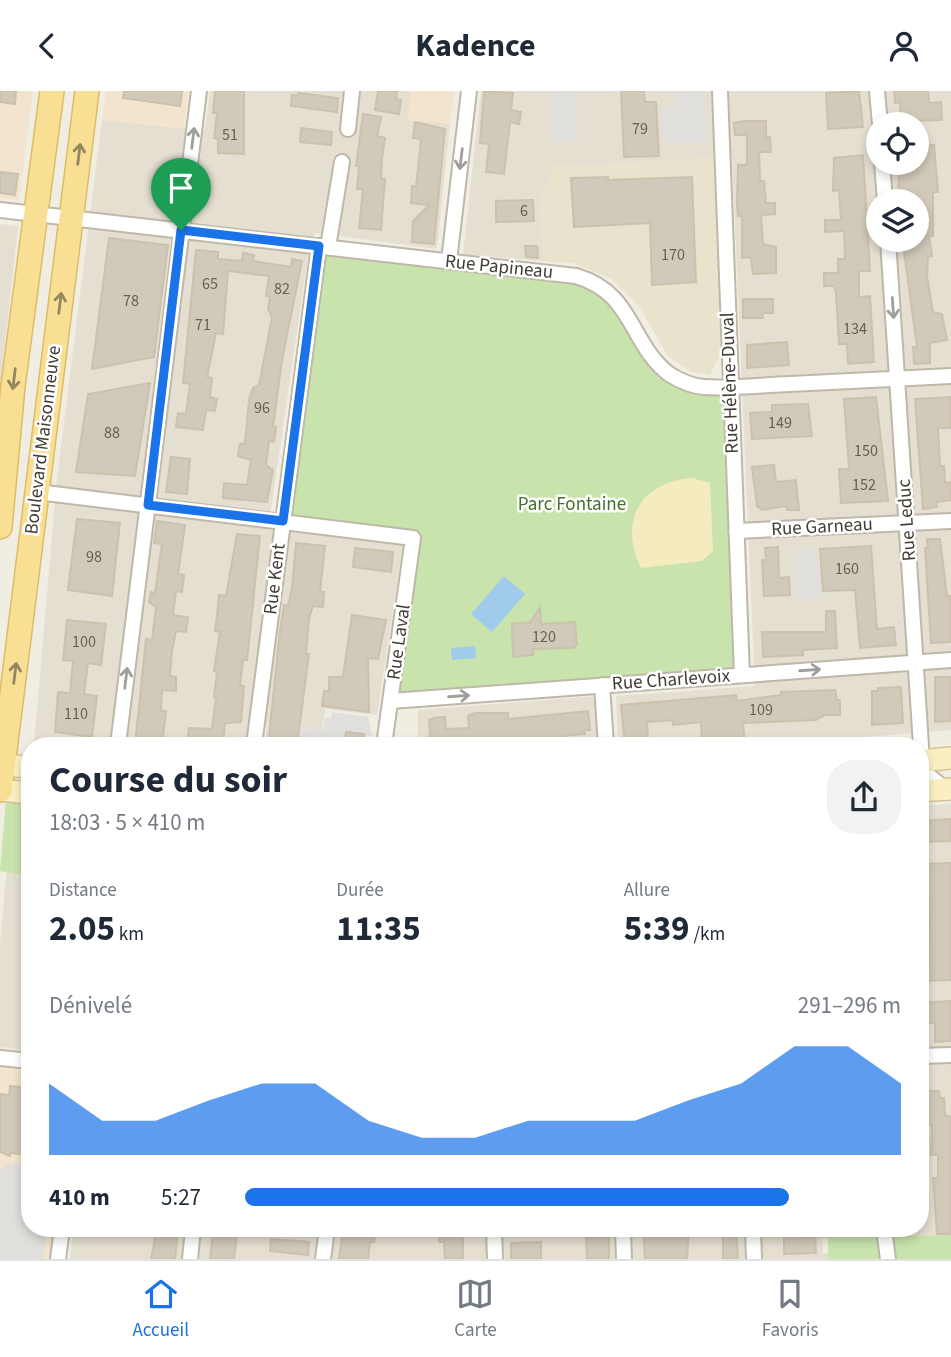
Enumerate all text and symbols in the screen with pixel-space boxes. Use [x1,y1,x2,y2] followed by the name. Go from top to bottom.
[415,23,536,69] text: Kadence
[28,27,66,65] icon: back
[885,27,923,65] icon: person
[866,112,929,252] map controls
[866,112,929,175] button: locate
[632,118,648,140] house number: 79
[222,124,238,146] house number: 51
[186,128,199,150] one-way arrow
[72,143,85,166] one-way arrow
[454,147,467,170] one-way arrow
[151,158,211,230] pin
[162,169,200,207] icon: arrive
[866,189,929,252] button: layers
[520,200,528,222] house number: 6
[661,244,685,266] house number: 170
[444,248,554,286] street label: Rue Papineau
[202,273,218,295] house number: 65
[274,278,290,300] house number: 82
[123,290,139,312] house number: 78
[53,292,66,315] one-way arrow
[886,296,899,319] one-way arrow
[714,312,746,454] street label: Rue Hélène-Duval
[195,314,211,336] house number: 71
[843,318,867,340] house number: 134
[18,344,68,536] street label: Boulevard Maisonneuve
[8,367,21,390] one-way arrow
[254,397,270,419] house number: 96
[768,412,792,434] house number: 149
[104,422,120,444] house number: 88
[854,440,878,462] house number: 150
[852,474,876,496] house number: 152
[891,478,923,562] street label: Rue Leduc
[518,491,626,518] park label: Parc Fontaine
[770,511,874,543] street label: Rue Garneau
[257,541,293,616] street label: Rue Kent
[86,546,102,568] house number: 98
[835,558,859,580] house number: 160
[380,602,418,682] street label: Rue Laval
[532,626,556,648] house number: 120
[72,631,96,653] house number: 100
[8,662,21,685] one-way arrow
[611,662,731,698] street label: Rue Charlevoix
[799,663,821,676] one-way arrow
[120,667,133,690] one-way arrow
[447,689,470,702] one-way arrow
[749,699,773,721] house number: 109
[64,703,88,725] house number: 110
[49,753,287,807] text: Course du soir
[827,760,901,834] button: share
[49,806,205,839] text: 18:03 · 5 × 410 m
[49,877,117,904] text: Distance
[336,877,384,904] text: Durée
[624,877,670,904] text: Allure
[49,904,115,954] text: 2.05
[336,904,421,954] text: 11:35
[624,904,690,954] text: 5:39
[115,921,144,948] text: km
[690,921,725,948] text: /km
[49,989,132,1022] text: Dénivelé
[798,989,901,1022] text: 291–296 m
[49,1181,110,1214] text: 410 m
[161,1181,201,1214] text: 5:27
[133,1275,189,1344] tab: Accueil
[454,1275,497,1344] tab: Carte
[762,1275,818,1344] tab: Favoris

